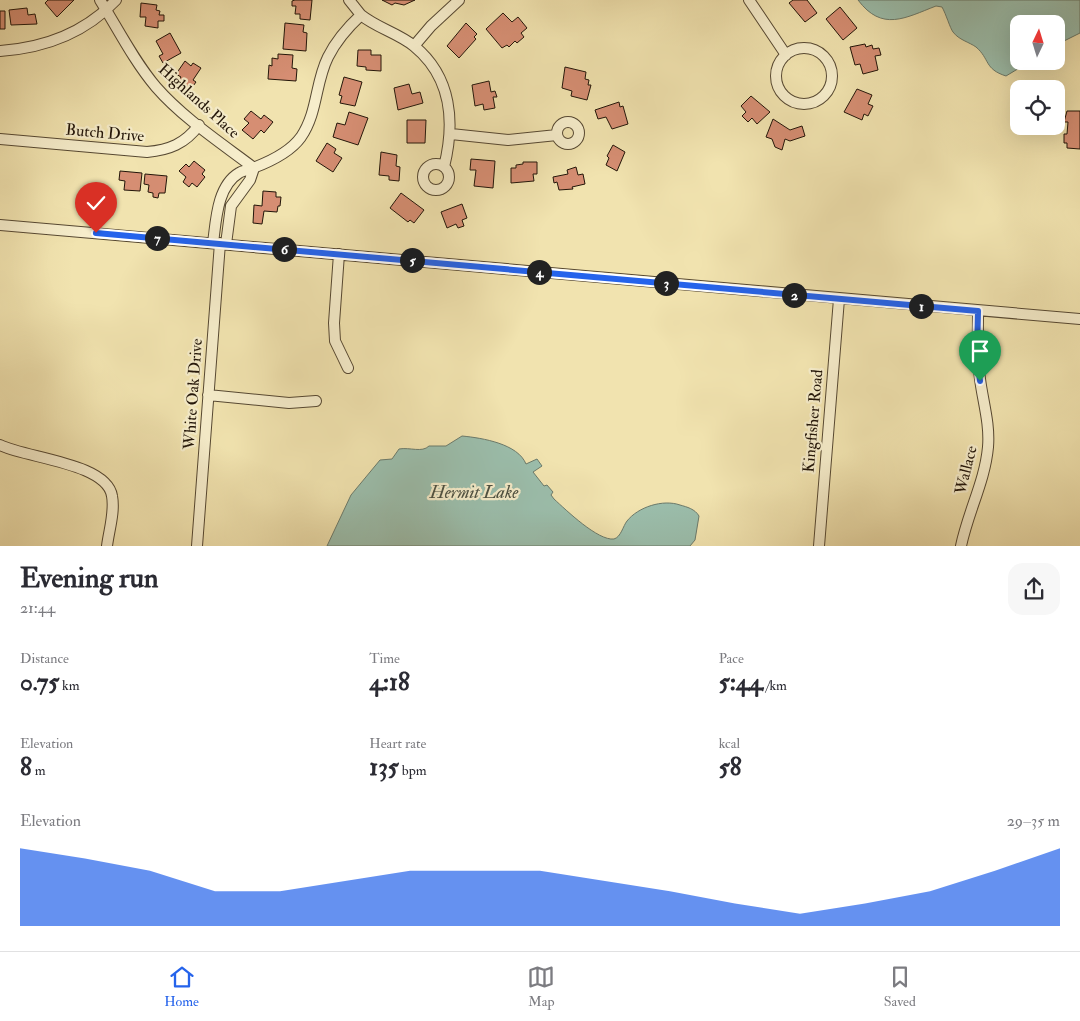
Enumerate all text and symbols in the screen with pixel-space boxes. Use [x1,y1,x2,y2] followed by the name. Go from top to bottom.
[1010,15,1065,70] north arrow
[1010,15,1065,135] map controls
[154,59,244,143] street label: Highlands Place
[1010,80,1065,135] button: locate
[65,120,145,146] street label: Butch Drive
[75,182,117,233] pin
[82,189,110,217] icon: check
[144,226,170,250] pin: 7
[154,230,161,247] text: 7
[272,236,296,262] pin: 6
[281,241,288,258] text: 6
[400,248,424,272] pin: 5
[409,252,416,269] text: 5
[526,260,552,284] pin: 4
[536,264,543,281] text: 4
[654,270,678,296] pin: 3
[664,275,669,292] text: 3
[782,282,806,308] pin: 2
[791,287,798,304] text: 2
[908,294,934,318] pin: 1
[919,298,924,315] text: 1
[959,330,1001,381] pin
[179,337,207,451] street label: White Oak Drive
[966,337,994,365] icon: arrive
[799,368,827,474] street label: Kingfisher Road
[950,443,982,497] street label: Wallace
[429,481,519,504] water label: Hermit Lake
[20,561,158,596] text: Evening run
[1008,563,1060,615] button: share
[20,598,55,618] text: 21:44
[20,650,69,667] text: Distance
[369,650,400,667] text: Time
[719,650,744,667] text: Pace
[20,667,59,698] text: 0.75
[369,667,410,698] text: 4:18
[719,667,763,698] text: 5:44
[59,677,80,694] text: km
[763,677,787,694] text: /km
[20,735,73,752] text: Elevation
[369,735,426,752] text: Heart rate
[719,735,740,752] text: kcal
[20,752,32,783] text: 8
[369,752,399,783] text: 135
[719,752,741,783] text: 58
[32,762,46,779] text: m
[399,762,427,779] text: bpm
[20,811,81,831] text: Elevation
[1007,811,1060,831] text: 29–35 m
[164,963,199,1010] tab: Home
[527,963,555,1010] tab: Map
[884,963,916,1010] tab: Saved

